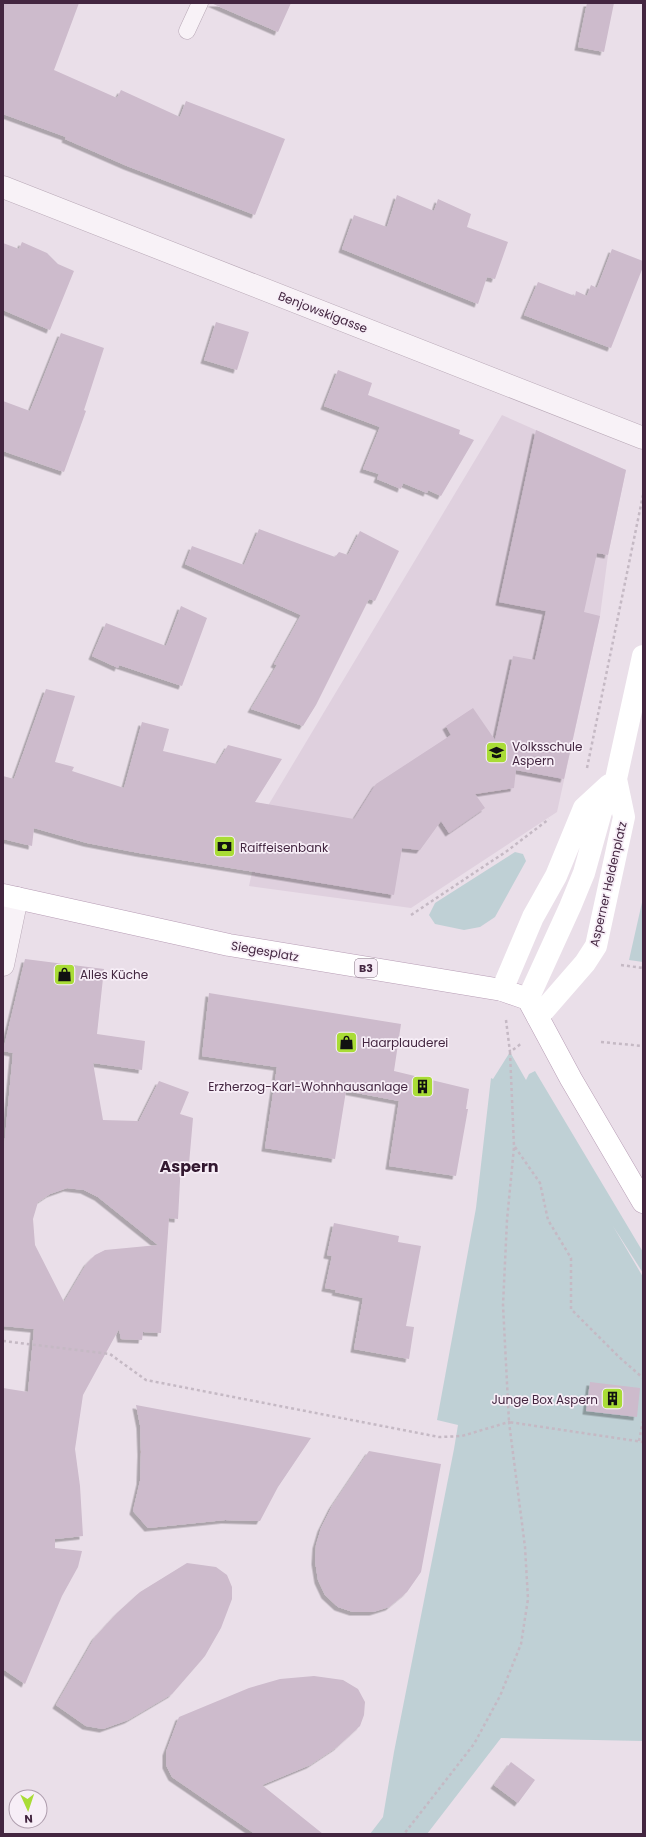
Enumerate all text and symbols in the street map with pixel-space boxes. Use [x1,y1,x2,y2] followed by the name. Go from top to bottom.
[276,287,370,337] street label: Benjowskigasse
[512,738,583,769] place label: Volksschule Aspern
[484,740,510,766] school or university icon: Volksschule Aspern
[585,820,631,948] street label: Asperner Heldenplatz
[212,834,238,860] bank icon: Raiffeisenbank
[240,839,329,856] place label: Raiffeisenbank
[230,937,300,965] street label: Siegesplatz
[355,959,377,977] road number: B3
[51,961,77,987] shop icon: Alles Küche
[80,966,148,983] place label: Alles Küche
[333,1029,359,1055] shop icon: Haarplauderei
[362,1034,448,1051] place label: Haarplauderei
[410,1073,436,1099] building icon: Erzherzog-Karl-Wohnhausanlage
[208,1078,408,1095] place label: Erzherzog-Karl-Wohnhausanlage
[159,1155,219,1178] district label: Aspern
[600,1386,626,1412] building icon: Junge Box Aspern
[491,1391,598,1408] place label: Junge Box Aspern
[8,1789,48,1829] north arrow
[24,1811,33,1827] text: N

